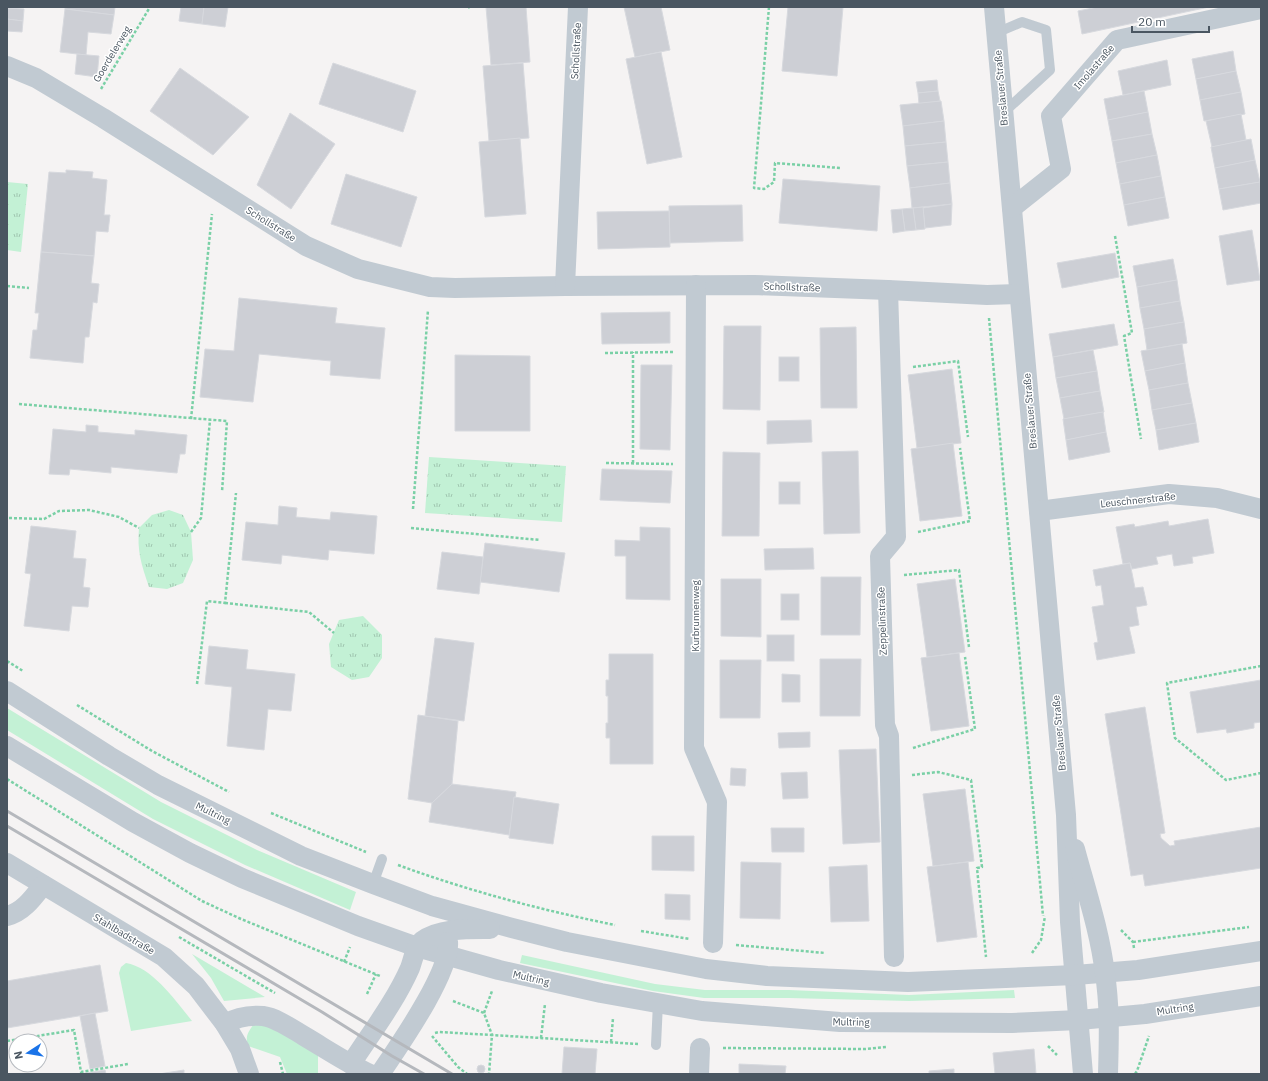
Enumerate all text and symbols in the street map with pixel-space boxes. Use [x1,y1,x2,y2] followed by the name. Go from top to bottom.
[1132,8,1209,34] scale bar
[1138,14,1166,29] text: 20 m
[568,22,584,80] street label: Schollstraße
[90,23,134,84] street label: Goerdelerweg
[1071,41,1117,92] street label: Imolastraße
[991,49,1011,126] street label: Breslauer Straße
[244,203,299,245] street label: Schollstraße
[763,280,821,295] street label: Schollstraße
[1020,372,1040,449] street label: Breslauer Straße
[1100,490,1177,510] street label: Leuschnerstraße
[689,579,702,652] street label: Kurbrunnenweg
[874,586,890,655] street label: Zeppelinstraße
[1049,694,1069,771] street label: Breslauer Straße
[193,799,233,827] street label: Multring
[91,911,157,958] street label: Stahlbadstraße
[511,967,551,989] street label: Multring
[1156,1000,1195,1018] street label: Multring
[832,1015,870,1029] street label: Multring
[8,1033,48,1073] north arrow
[11,1050,26,1060] text: N

